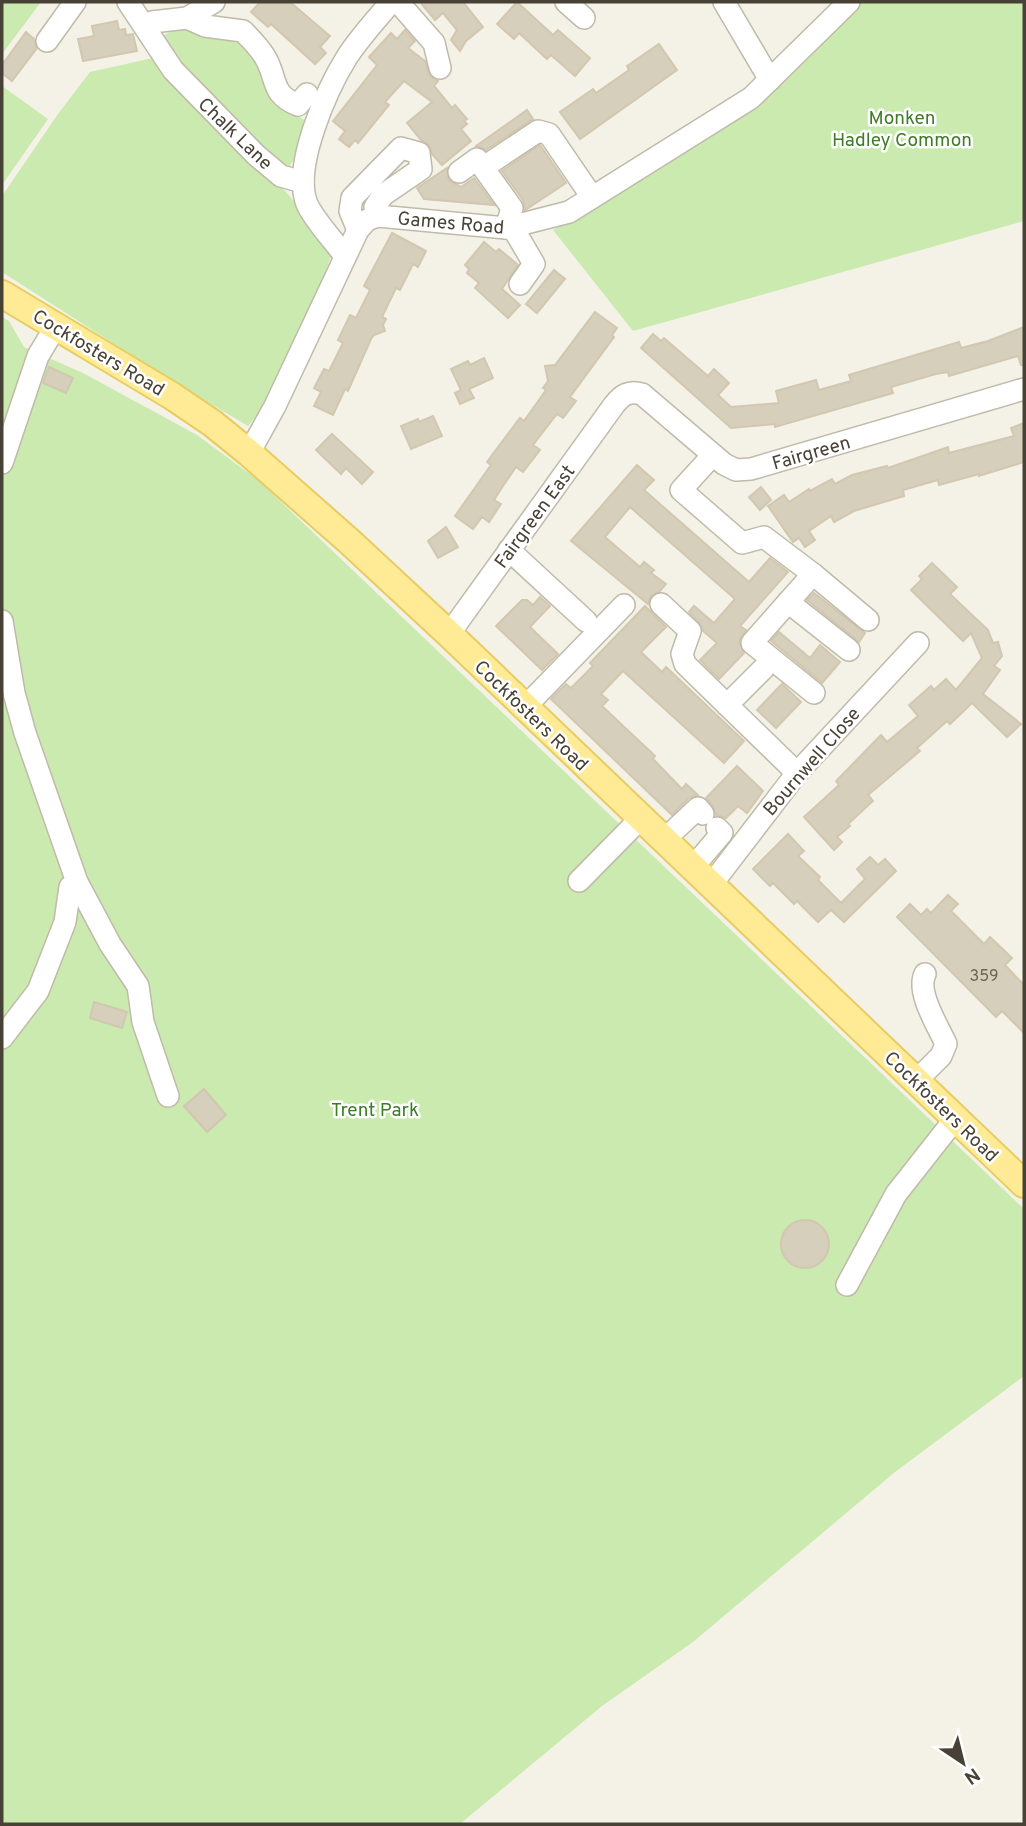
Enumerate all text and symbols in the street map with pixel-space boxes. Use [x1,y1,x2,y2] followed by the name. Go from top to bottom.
[192,93,277,176] street label: Chalk Lane
[832,107,972,153] park label: Monken Hadley Common
[396,207,505,241] street label: Games Road
[28,305,168,403] street label: Cockfosters Road
[770,431,853,477] street label: Fairgreen
[490,461,581,574] street label: Fairgreen East
[468,656,593,777] street label: Cockfosters Road
[759,703,866,822] street label: Bournwell Close
[970,967,998,987] house number: 359
[878,1047,1003,1168] street label: Cockfosters Road
[331,1099,419,1123] park label: Trent Park
[928,1728,998,1798] north arrow
[959,1762,984,1789] text: N

